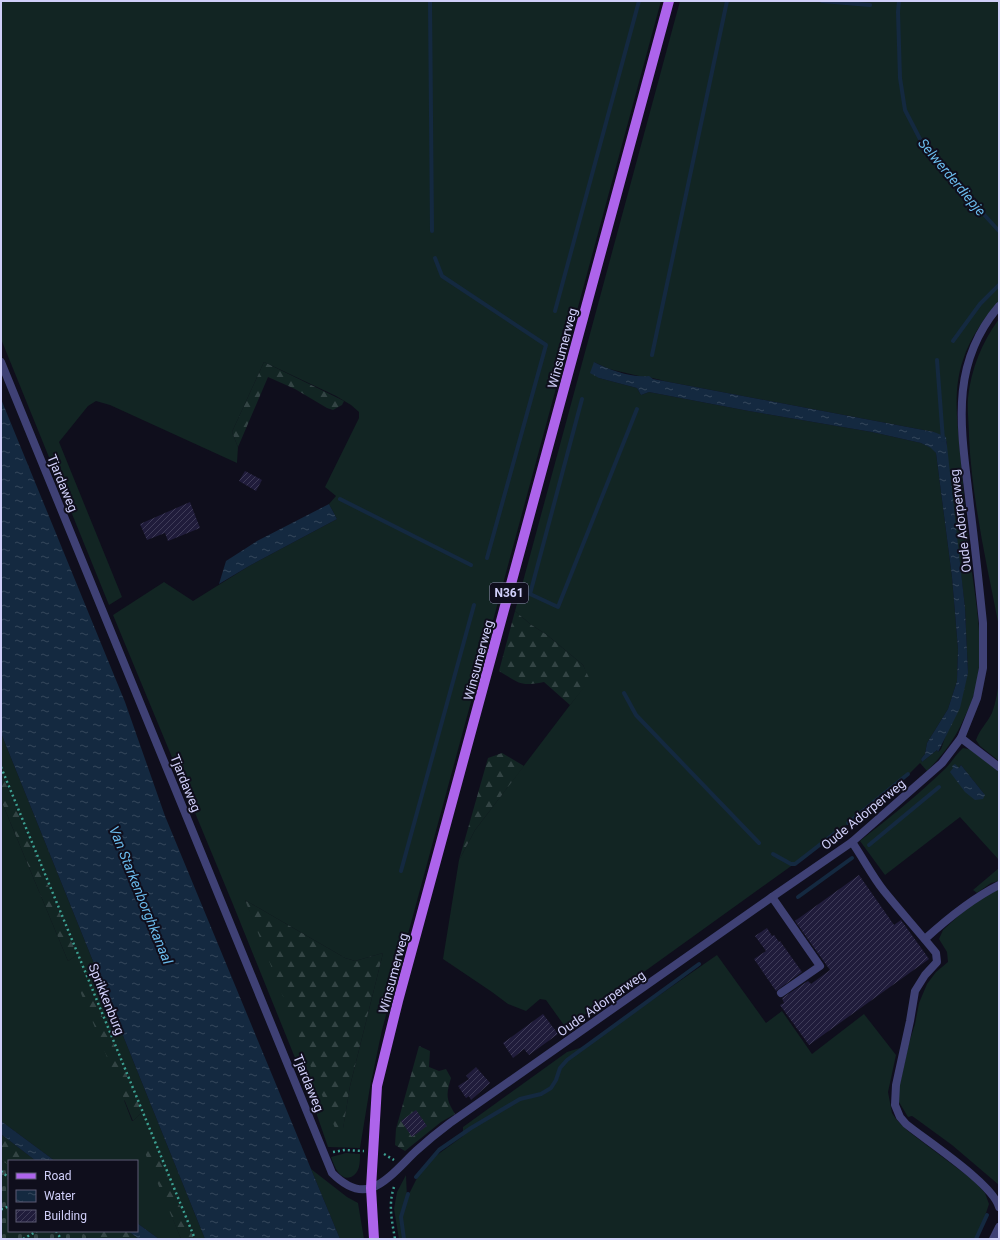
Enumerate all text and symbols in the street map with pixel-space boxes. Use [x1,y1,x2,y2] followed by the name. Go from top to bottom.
[915,135,989,219] water label: Selwerderdiepje
[545,306,580,390] street label: Winsumerweg
[44,452,81,514] street label: Tjardaweg
[947,468,974,573] street label: Oude Adorperweg
[490,583,528,603] road number: N361
[461,618,496,702] street label: Winsumerweg
[167,752,204,814] street label: Tjardaweg
[818,776,908,853] street label: Oude Adorperweg
[106,824,176,967] water label: Van Starkenborghkanaal
[376,931,411,1015] street label: Winsumerweg
[85,961,128,1037] street label: Sprikkenburg
[554,967,648,1039] street label: Oude Adorperweg
[290,1052,327,1114] street label: Tjardaweg
[8,1160,138,1232] legend
[44,1169,72,1183] text: Road
[44,1189,75,1203] text: Water
[44,1209,87,1223] text: Building

